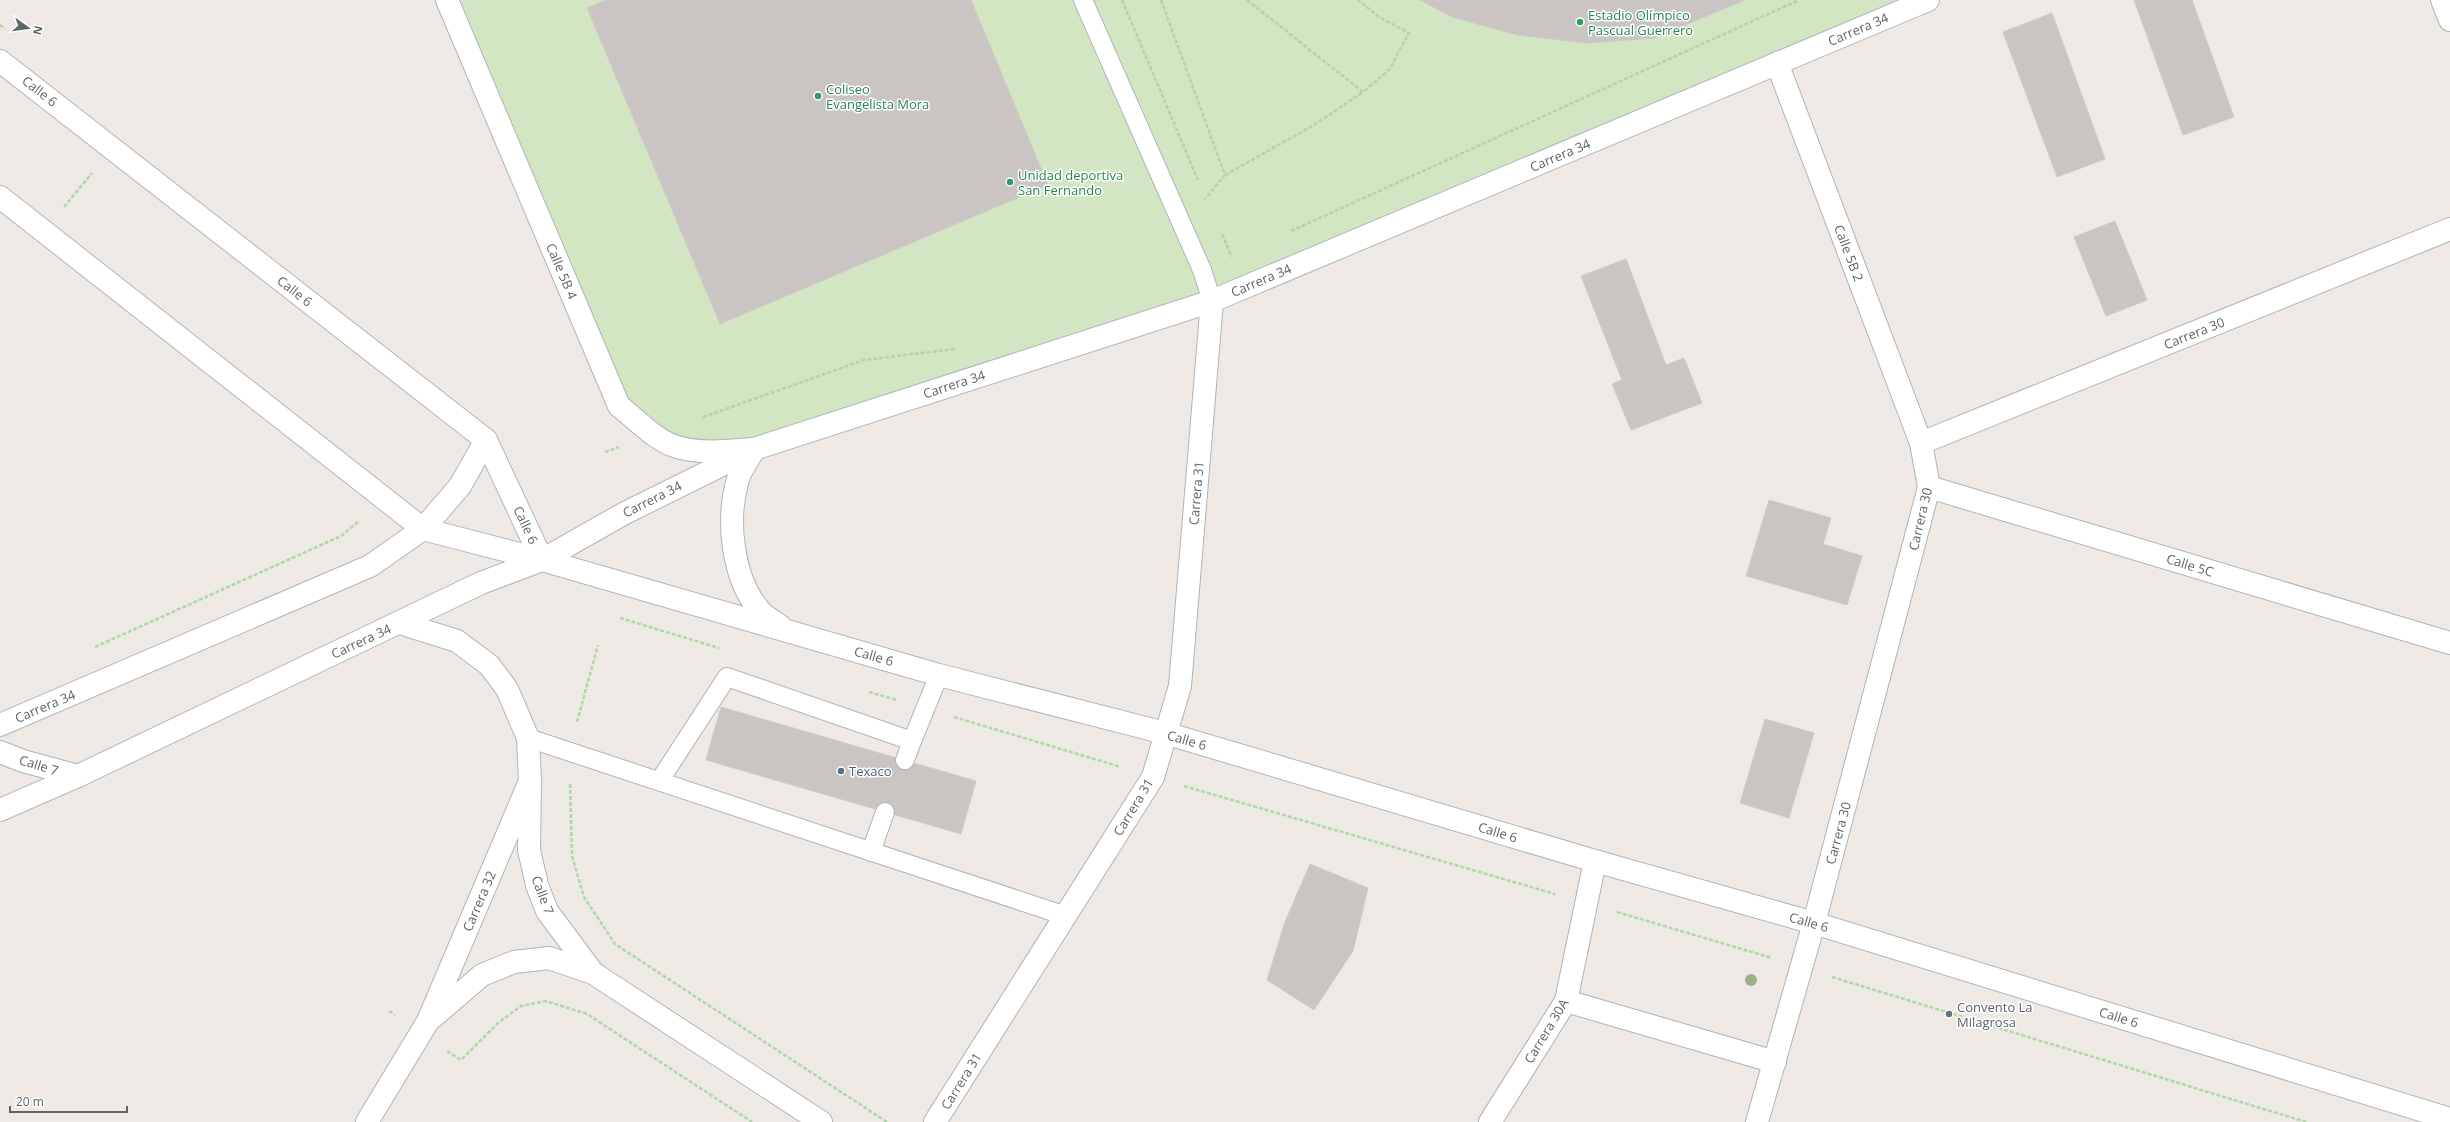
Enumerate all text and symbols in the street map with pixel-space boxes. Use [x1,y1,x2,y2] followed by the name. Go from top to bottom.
[1588,6,1693,39] place label: Estadio Olímpico Pascual Guerrero
[8,8,48,48] north arrow
[1825,8,1892,50] street label: Carrera 34
[1575,17,1585,27] marker: Estadio Olímpico Pascual Guerrero
[30,24,47,37] text: N
[19,72,61,110] street label: Calle 6
[826,80,929,113] place label: Coliseo Evangelista Mora
[813,91,823,101] marker: Coliseo Evangelista Mora
[1527,134,1594,176] street label: Carrera 34
[1018,166,1123,199] place label: Unidad deportiva San Fernando
[1005,177,1015,187] marker: Unidad deportiva San Fernando
[1830,222,1868,284] street label: Calle 5B 2
[542,240,582,302] street label: Calle 5B 4
[1228,259,1295,301] street label: Carrera 34
[274,272,316,310] street label: Calle 6
[2161,313,2227,353] street label: Carrera 30
[921,365,988,402] street label: Carrera 34
[1184,460,1208,526] street label: Carrera 31
[619,476,685,522] street label: Carrera 34
[1904,486,1936,552] street label: Carrera 30
[509,503,543,547] street label: Calle 6
[2164,549,2216,581] street label: Calle 5C
[328,619,394,663] street label: Carrera 34
[852,642,896,670] street label: Calle 6
[12,685,79,727] street label: Carrera 34
[1165,726,1209,754] street label: Calle 6
[17,751,61,779] street label: Calle 7
[849,762,892,780] place label: Texaco
[836,766,846,776] marker: Texaco
[1109,775,1157,839] street label: Carrera 31
[1821,800,1855,866] street label: Carrera 30
[1476,818,1520,846] street label: Calle 6
[458,868,500,934] street label: Carrera 32
[527,873,559,917] street label: Calle 7
[1787,908,1831,936] street label: Calle 6
[1520,995,1573,1067] street label: Carrera 30A
[1957,998,2033,1031] place label: Convento La Milagrosa
[2097,1003,2141,1031] street label: Calle 6
[1944,1009,1954,1019] marker: Convento La Milagrosa
[936,1049,986,1113] street label: Carrera 31
[10,1088,127,1114] scale bar
[16,1093,44,1110] text: 20 m

